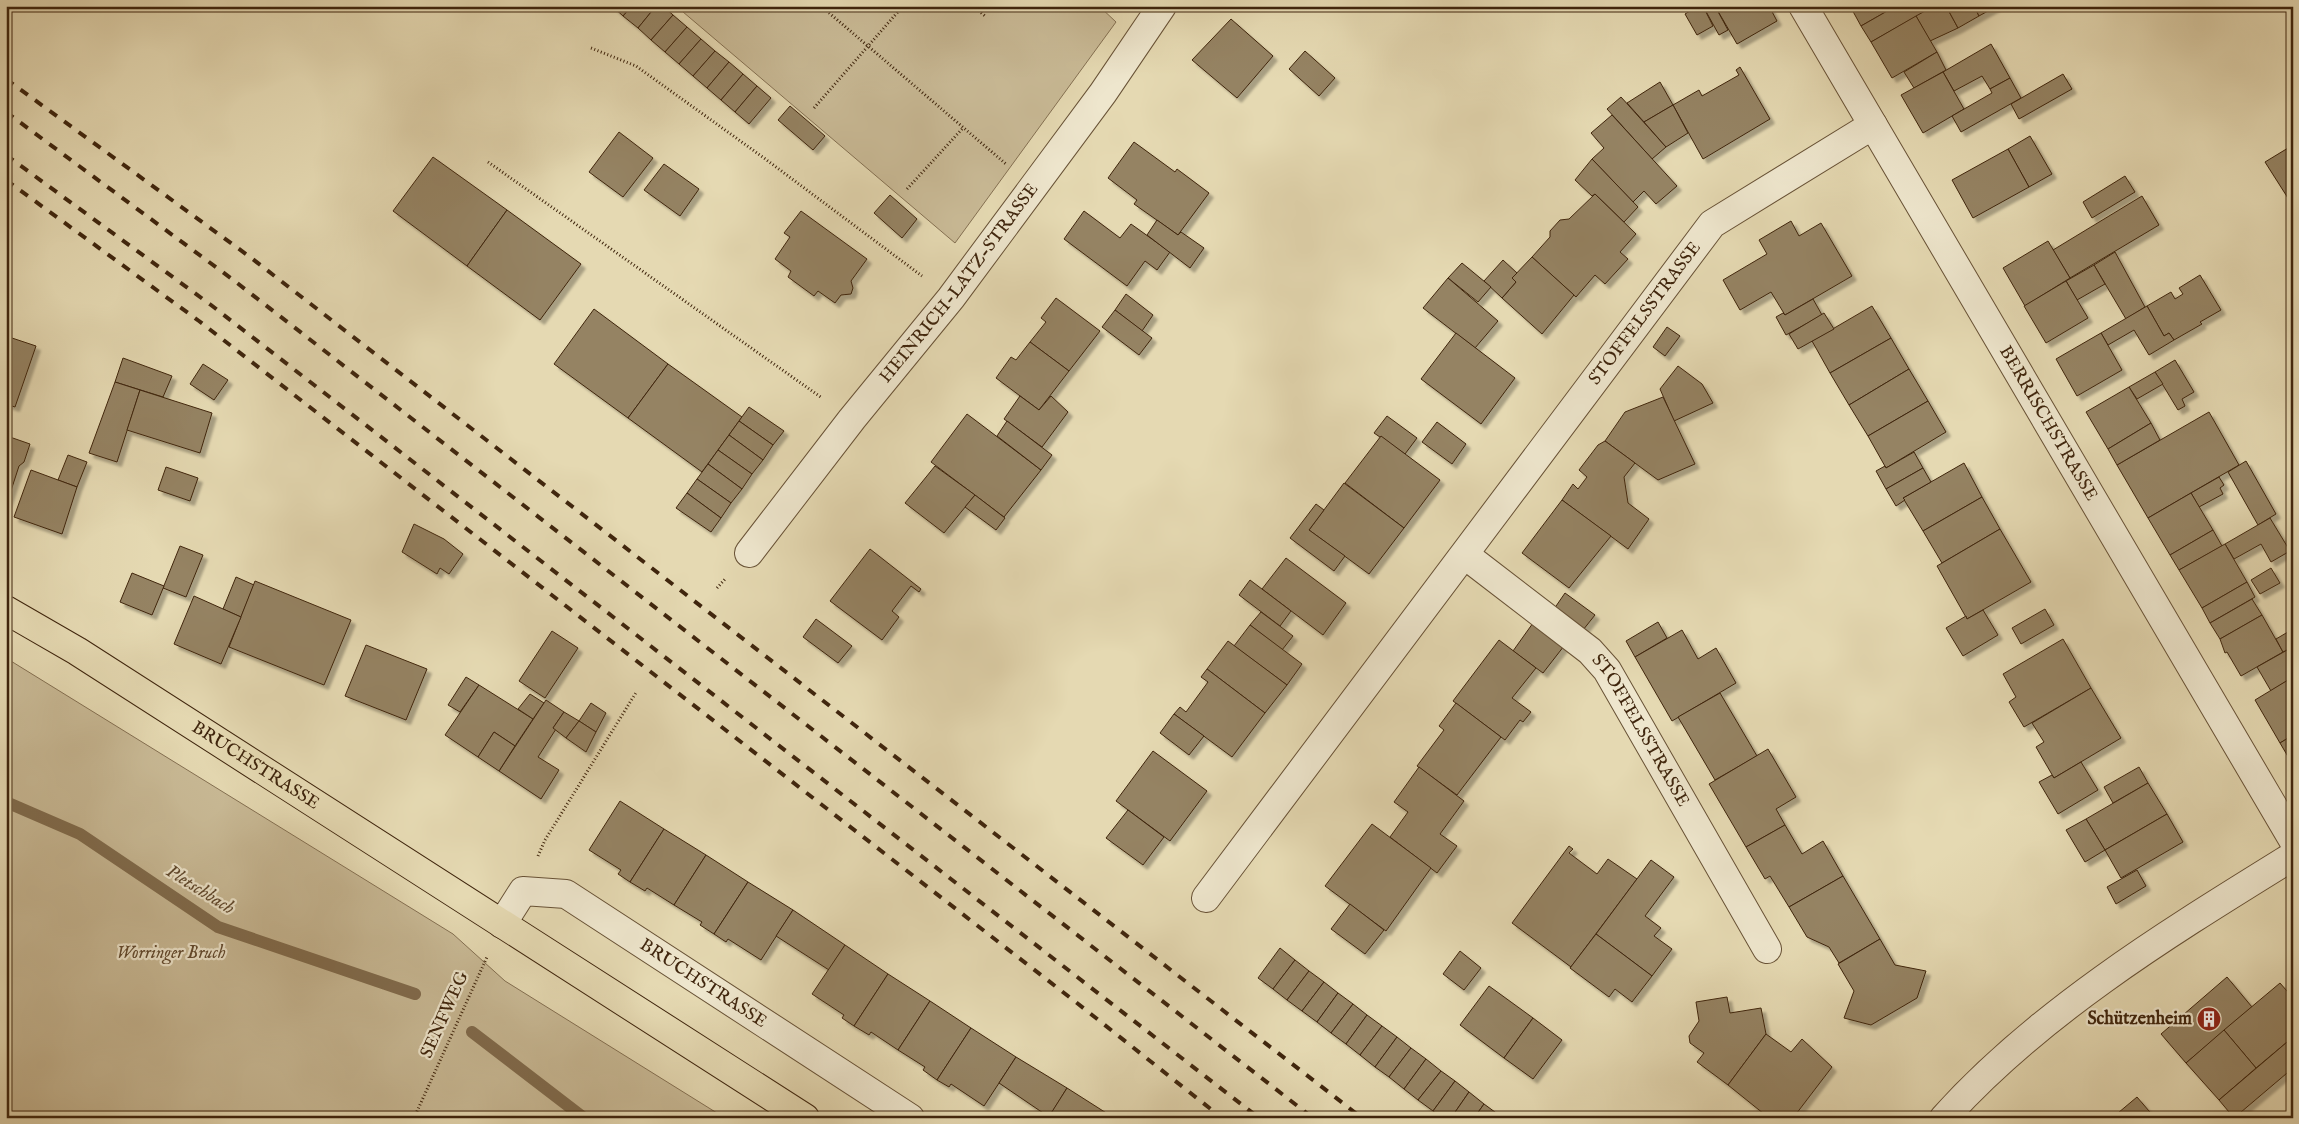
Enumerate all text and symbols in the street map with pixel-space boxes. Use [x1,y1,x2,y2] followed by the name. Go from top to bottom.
[874,179,1044,388] street label: HEINRICH-LATZ-STRASSE
[1584,237,1706,390] street label: STOFFELSSTRASSE
[1994,342,2103,505] street label: BERRISCHSTRASSE
[1587,649,1694,811] street label: STOFFELSSTRASSE
[187,716,324,815] street label: BRUCHSTRASSE
[161,860,239,920] water label: Pletschbach
[635,934,771,1033] street label: BRUCHSTRASSE
[116,942,226,965] park label: Worringer Bruch
[416,967,475,1062] street label: SENFWEG
[2196,1006,2222,1032] building icon: Schützenheim
[2087,1008,2192,1031] place label: Schützenheim

